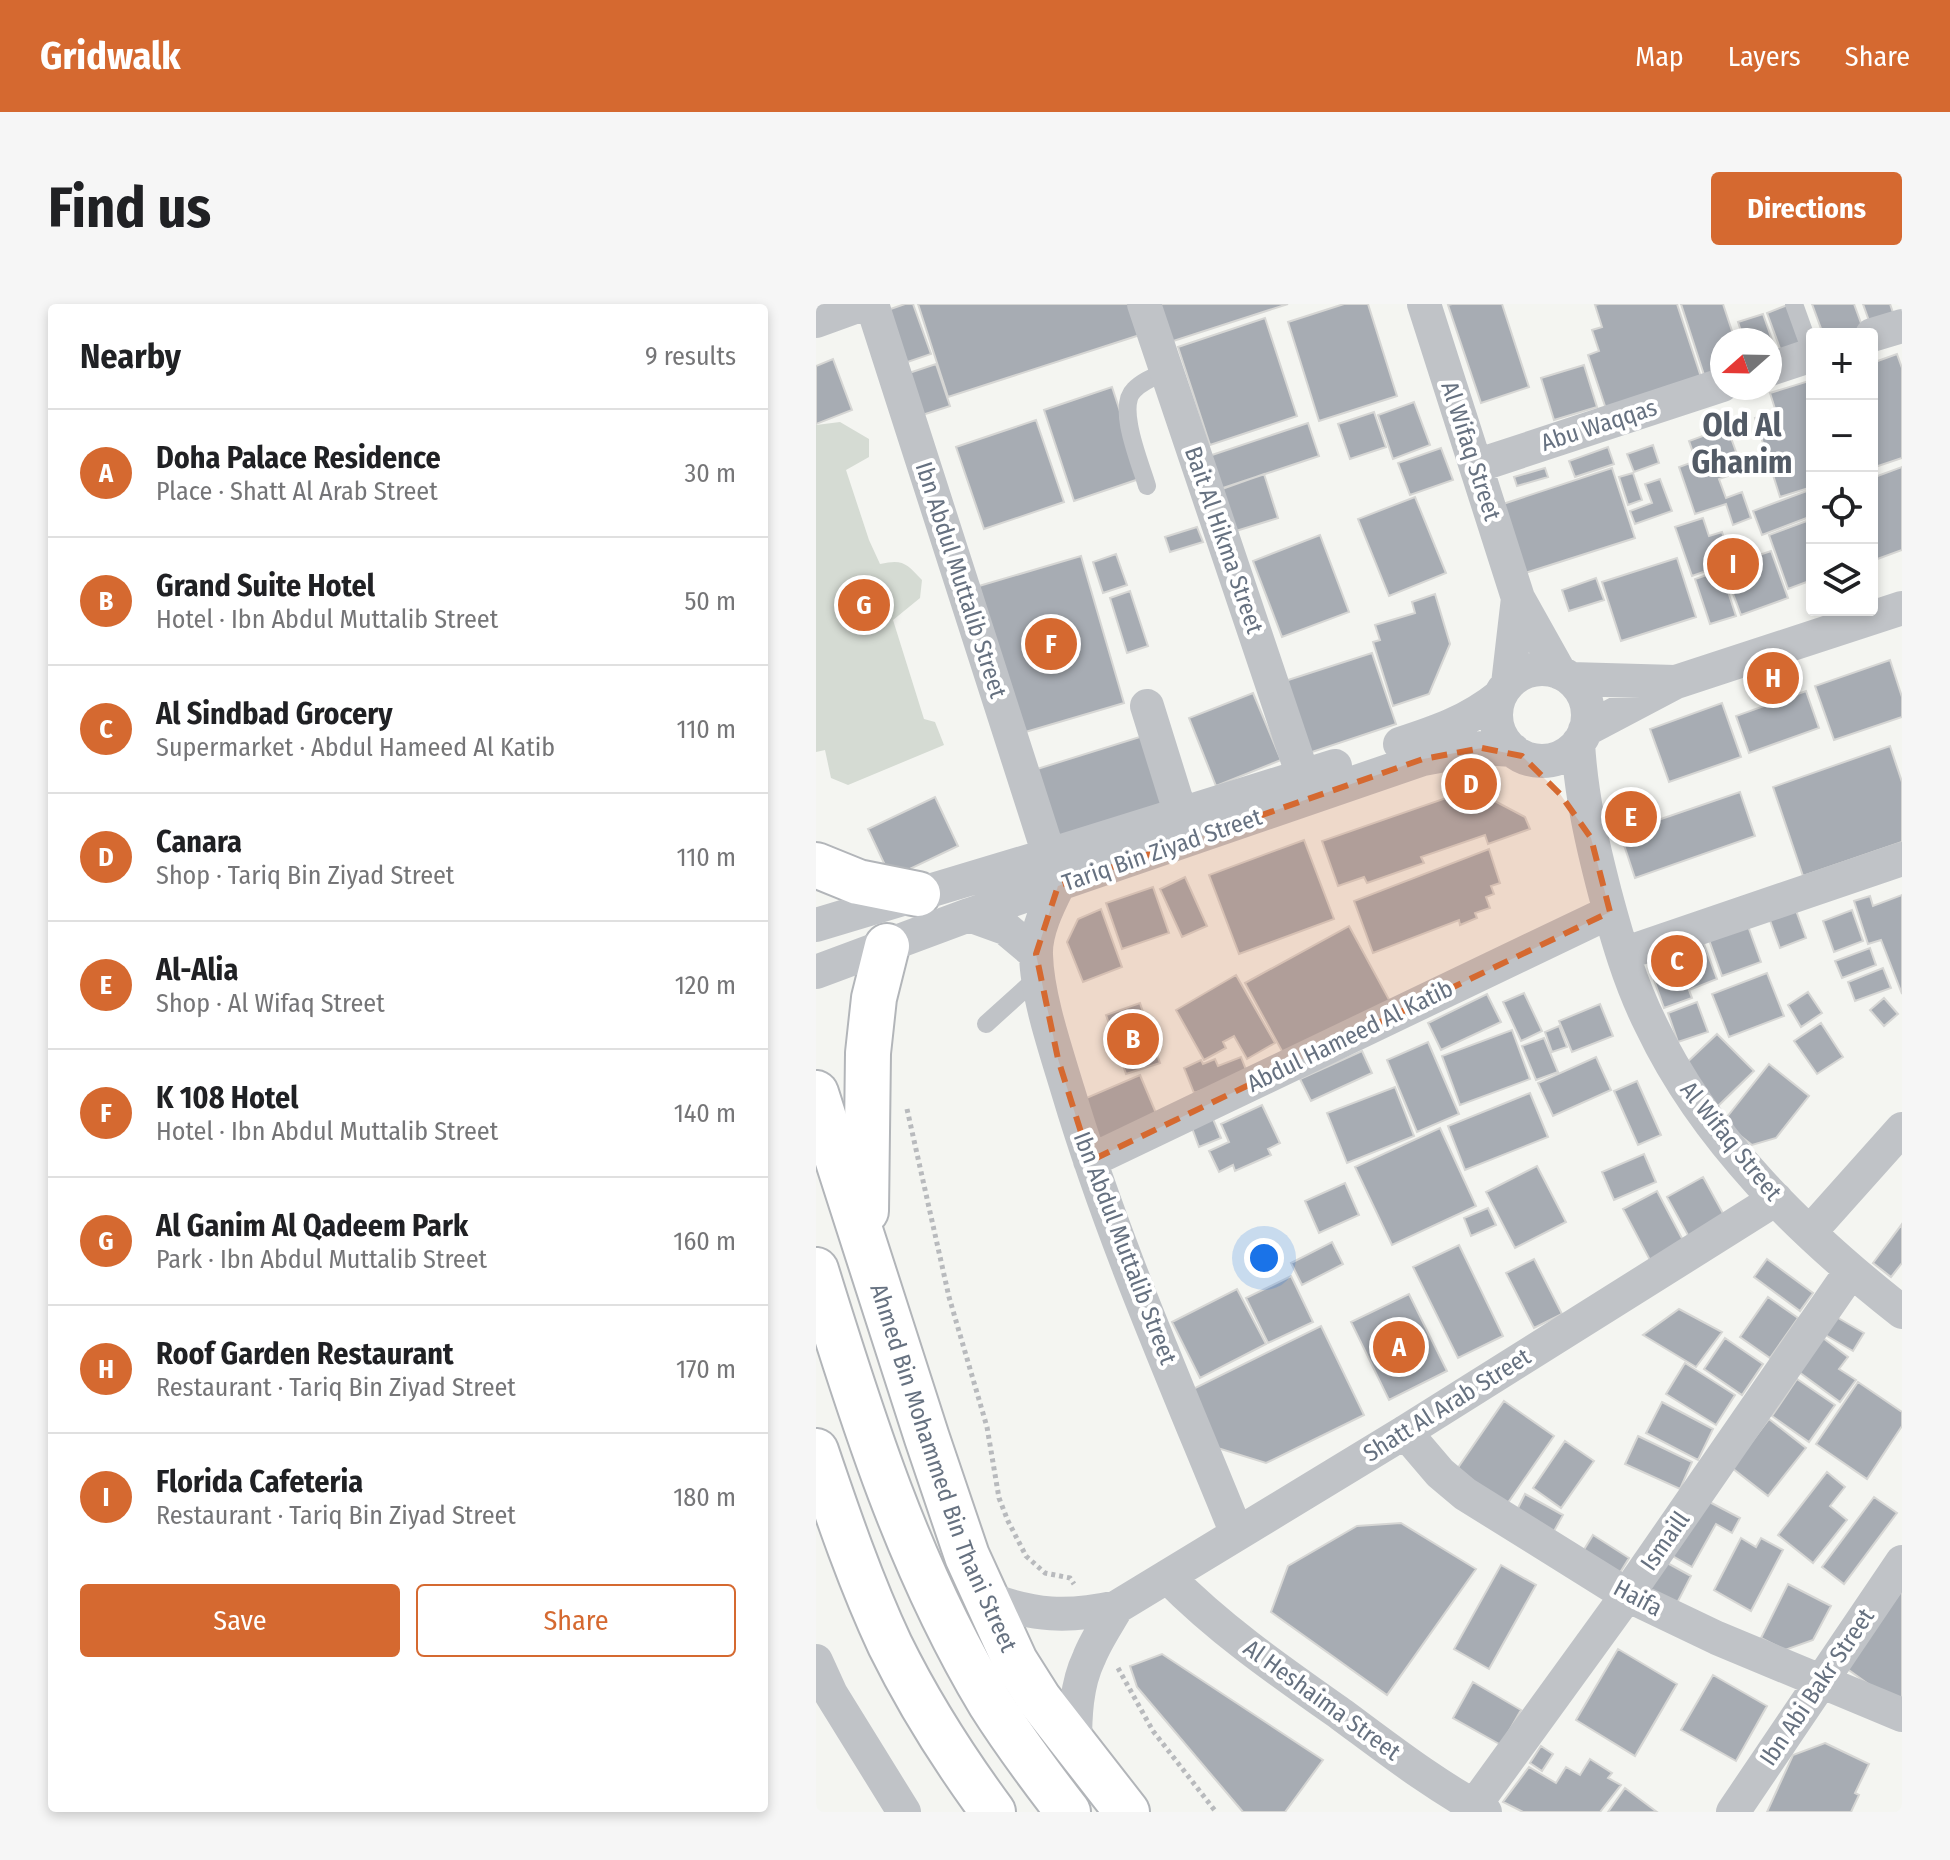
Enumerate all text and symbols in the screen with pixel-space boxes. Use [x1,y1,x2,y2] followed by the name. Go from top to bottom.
[40,33,181,79] text: Gridwalk
[1635,40,1684,73] text: Map
[1728,40,1801,73] text: Layers
[1845,40,1910,73] text: Share
[1711,172,1902,245] button: Directions
[48,175,211,242] text: Find us
[1710,328,1782,400] north arrow
[1806,328,1878,616] map controls
[1806,328,1878,400] button: +
[80,336,181,377] text: Nearby
[645,341,736,372] text: 9 results
[1435,378,1507,524] street label: Al Wifaq Street
[1538,393,1660,457] street label: Abu Waqqas
[1806,400,1878,472] button: −
[1691,406,1793,481] district label: Old Al Ghanim
[156,440,441,476] text: Doha Palace Residence
[1179,443,1269,637] street label: Bait Al Hikma Street
[99,458,113,489] text: A
[685,458,736,489] text: 30 m
[910,458,1012,702] street label: Ibn Abdul Muttalib Street
[1806,472,1878,544] button: locate
[156,476,438,507] text: Place · Shatt Al Arab Street
[1707,534,1759,594] pin: I
[1806,544,1878,616] button: layers
[156,568,375,604] text: Grand Suite Hotel
[838,575,890,635] pin: G
[99,586,113,617] text: B
[684,586,736,617] text: 50 m
[156,604,498,635] text: Hotel · Ibn Abdul Muttalib Street
[1025,614,1077,674] pin: F
[1747,648,1799,708] pin: H
[156,696,393,732] text: Al Sindbad Grocery
[99,714,113,745] text: C
[676,714,736,745] text: 110 m
[156,732,555,763] text: Supermarket · Abdul Hameed Al Katib
[1445,754,1497,814] pin: D
[1605,787,1657,847] pin: E
[1059,803,1266,897] street label: Tariq Bin Ziyad Street
[156,824,242,860] text: Canara
[98,842,114,873] text: D
[676,842,736,873] text: 110 m
[156,860,454,891] text: Shop · Tariq Bin Ziyad Street
[1651,931,1703,991] pin: C
[156,952,238,988] text: Al-Alia
[100,970,112,1001] text: E
[675,970,736,1001] text: 120 m
[1243,974,1457,1098] street label: Abdul Hameed Al Katib
[156,988,385,1019] text: Shop · Al Wifaq Street
[1107,1009,1159,1069] pin: B
[1675,1076,1788,1206] street label: Al Wifaq Street
[156,1080,298,1116] text: K 108 Hotel
[100,1098,112,1129] text: F
[674,1098,736,1129] text: 140 m
[156,1116,498,1147] text: Hotel · Ibn Abdul Muttalib Street
[1068,1128,1182,1368] street label: Ibn Abdul Muttalib Street
[156,1208,468,1244] text: Al Ganim Al Qadeem Park
[98,1226,114,1257] text: G
[673,1226,736,1257] text: 160 m
[1244,1238,1284,1278] your location
[156,1244,487,1275] text: Park · Ibn Abdul Muttalib Street
[864,1280,1023,1656] street label: Ahmed Bin Mohammed Bin Thani Street
[1373,1317,1425,1377] pin: A
[156,1336,454,1372] text: Roof Garden Restaurant
[1358,1342,1536,1468] street label: Shatt Al Arab Street
[98,1354,114,1385] text: H
[676,1354,736,1385] text: 170 m
[156,1372,516,1403] text: Restaurant · Tariq Bin Ziyad Street
[156,1464,363,1500] text: Florida Cafeteria
[103,1482,110,1513] text: I
[673,1482,736,1513] text: 180 m
[156,1500,516,1531] text: Restaurant · Tariq Bin Ziyad Street
[1635,1506,1695,1576] street label: Ismaill
[1609,1574,1667,1622] street label: Haifa
[80,1584,400,1657] button: Save
[416,1584,736,1657] button: Share
[1754,1603,1880,1771] street label: Ibn Abi Bakr Street
[1238,1634,1406,1766] street label: Al Heshaima Street

